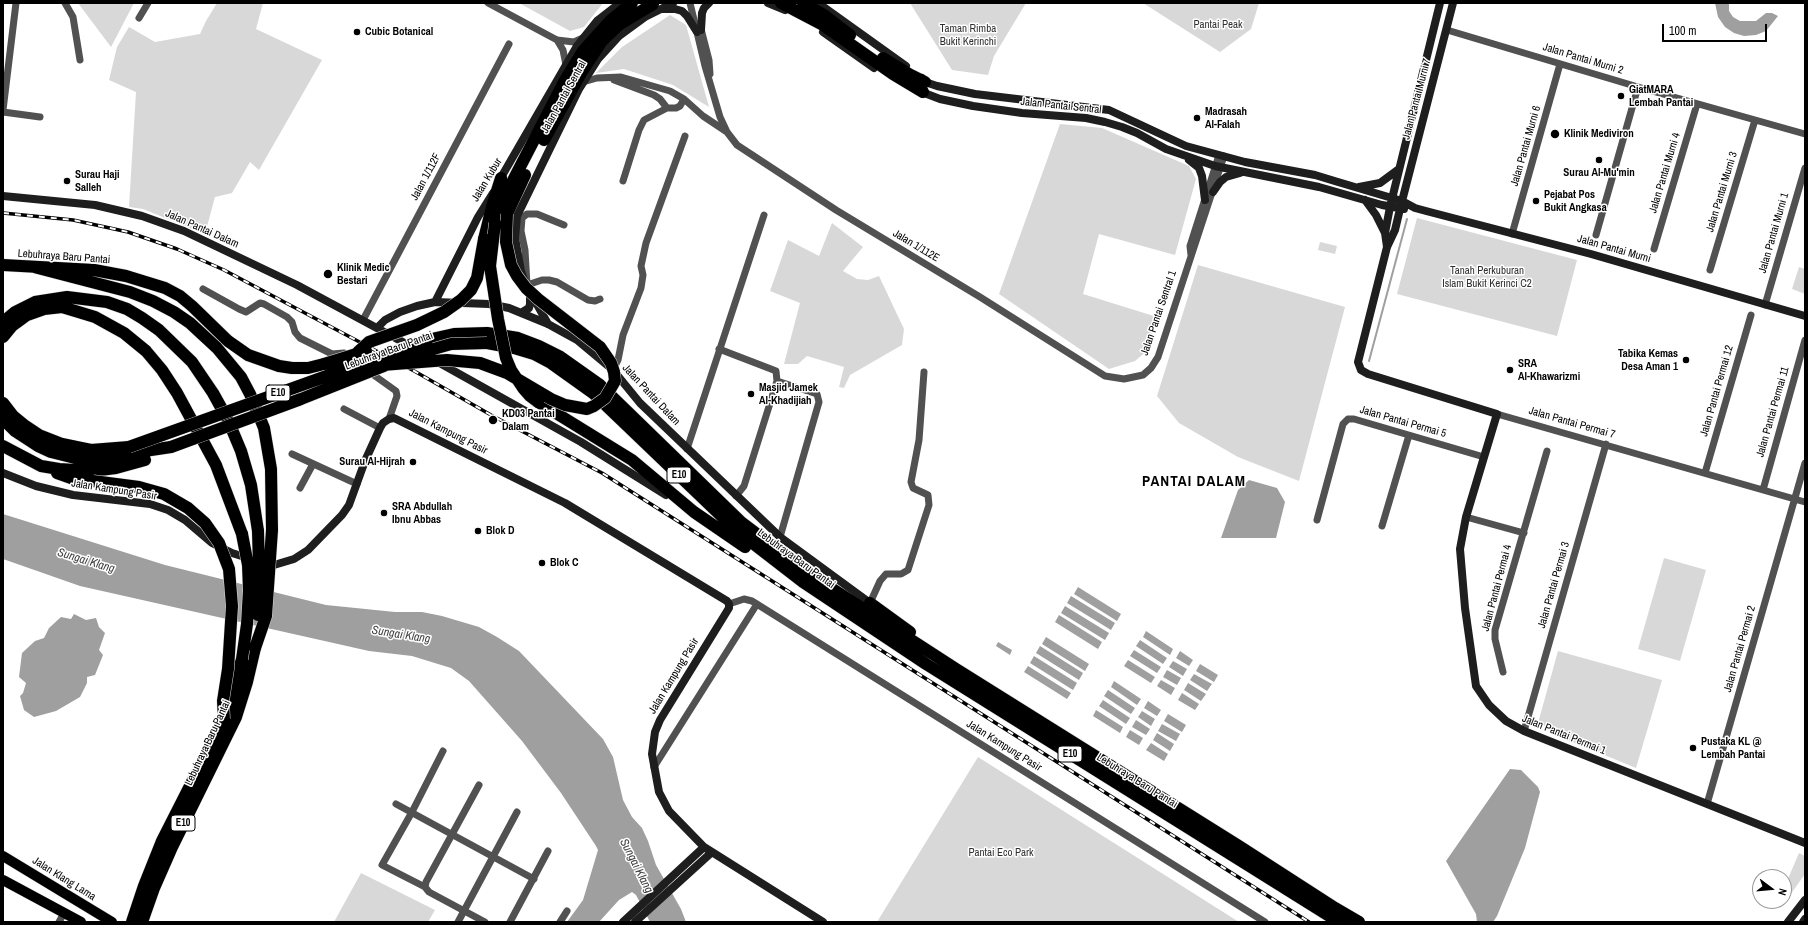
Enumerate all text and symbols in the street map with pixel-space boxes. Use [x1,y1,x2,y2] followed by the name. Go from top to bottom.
[1664,16,1769,42] scale bar
[1193,18,1243,32] park label: Pantai Peak
[940,22,996,48] park label: Taman Rimba Bukit Kerinchi
[1669,23,1696,39] text: 100 m
[365,25,433,39] place label: Cubic Botanical
[352,27,362,37] marker: Cubic Botanical
[1541,41,1625,77] street label: Jalan Pantai Murni 2
[1400,57,1434,141] street label: Jalan Pantai Murni 7
[539,58,589,136] street label: Jalan Pantai Sentral
[1629,83,1693,109] place label: GiatMARA Lembah Pantai
[1616,91,1626,101] marker: GiatMARA Lembah Pantai
[1020,95,1102,117] street label: Jalan Pantai Sentral
[1508,104,1544,188] street label: Jalan Pantai Murni 6
[1205,105,1247,131] place label: Madrasah Al-Falah
[1192,113,1202,123] marker: Madrasah Al-Falah
[1564,127,1634,141] place label: Klinik Mediviron
[1549,128,1561,140] marker: Klinik Mediviron
[1647,131,1683,215] street label: Jalan Pantai Murni 4
[1704,150,1740,234] street label: Jalan Pantai Murni 3
[408,151,444,203] street label: Jalan 1/112F
[1594,155,1604,165] marker: Surau Al-Mu'min
[469,156,505,204] street label: Jalan Kubur
[1563,166,1635,180] place label: Surau Al-Mu'min
[75,168,120,194] place label: Surau Haji Salleh
[62,176,72,186] marker: Surau Haji Salleh
[1544,188,1607,214] place label: Pejabat Pos Bukit Angkasa
[1756,191,1792,275] street label: Jalan Pantai Murni 1
[1531,196,1541,206] marker: Pejabat Pos Bukit Angkasa
[163,207,241,251] street label: Jalan Pantai Dalam
[890,227,942,265] street label: Jalan 1/112E
[1576,232,1652,266] street label: Jalan Pantai Murni
[17,247,111,267] street label: Lebuhraya Baru Pantai
[337,261,390,287] place label: Klinik Medic Bestari
[1442,264,1532,290] park label: Tanah Perkuburan Islam Bukit Kerinci C2
[322,268,334,280] marker: Klinik Medic Bestari
[1138,269,1180,357] street label: Jalan Pantai Sentral 1
[343,329,435,373] street label: Lebuhraya Baru Pantai
[1698,344,1736,438] street label: Jalan Pantai Permai 12
[1618,347,1678,373] place label: Tabika Kemas Desa Aman 1
[1681,355,1691,365] marker: Tabika Kemas Desa Aman 1
[1518,357,1580,383] place label: SRA Al-Khawarizmi
[619,362,683,428] street label: Jalan Pantai Dalam
[1505,365,1515,375] marker: SRA Al-Khawarizmi
[1754,365,1792,459] street label: Jalan Pantai Permai 11
[759,381,818,407] place label: Masjid Jamek Al-Khadijiah
[266,385,290,401] road number: E10
[746,389,756,399] marker: Masjid Jamek Al-Khadijiah
[1358,403,1448,441] street label: Jalan Pantai Permai 5
[1527,404,1617,442] street label: Jalan Pantai Permai 7
[407,407,489,457] street label: Jalan Kampung Pasir
[502,407,555,433] place label: KD03 Pantai Dalam
[487,414,499,426] marker: KD03 Pantai Dalam
[339,455,405,469] place label: Surau Al-Hijrah
[408,457,418,467] marker: Surau Al-Hijrah
[667,467,691,483] road number: E10
[1142,473,1246,491] district label: PANTAI DALAM
[70,477,158,503] street label: Jalan Kampung Pasir
[392,500,452,526] place label: SRA Abdullah Ibnu Abbas
[379,508,389,518] marker: SRA Abdullah Ibnu Abbas
[486,524,515,538] place label: Blok D
[473,526,483,536] marker: Blok D
[755,526,837,592] street label: Lebuhraya Baru Pantai
[1535,540,1573,630] street label: Jalan Pantai Permai 3
[1479,543,1515,633] street label: Jalan Pantai Permai 4
[56,545,116,577] water label: Sungai Klang
[550,556,579,570] place label: Blok C
[537,558,547,568] marker: Blok C
[1721,604,1759,694] street label: Jalan Pantai Permai 2
[371,623,431,647] water label: Sungai Klang
[646,636,702,716] street label: Jalan Kampung Pasir
[182,698,234,788] street label: Lebuhraya Baru Pantai
[1520,712,1608,758] street label: Jalan Pantai Permai 1
[964,718,1044,774] street label: Jalan Kampung Pasir
[1701,735,1765,761] place label: Pustaka KL @ Lembah Pantai
[1688,743,1698,753] marker: Pustaka KL @ Lembah Pantai
[1058,746,1082,762] road number: E10
[1094,751,1180,811] street label: Lebuhraya Baru Pantai
[171,815,195,831] road number: E10
[616,836,656,896] water label: Sungai Klang
[968,846,1034,860] park label: Pantai Eco Park
[30,854,98,904] street label: Jalan Klang Lama
[1752,869,1792,909] north arrow
[1775,887,1790,897] text: N

